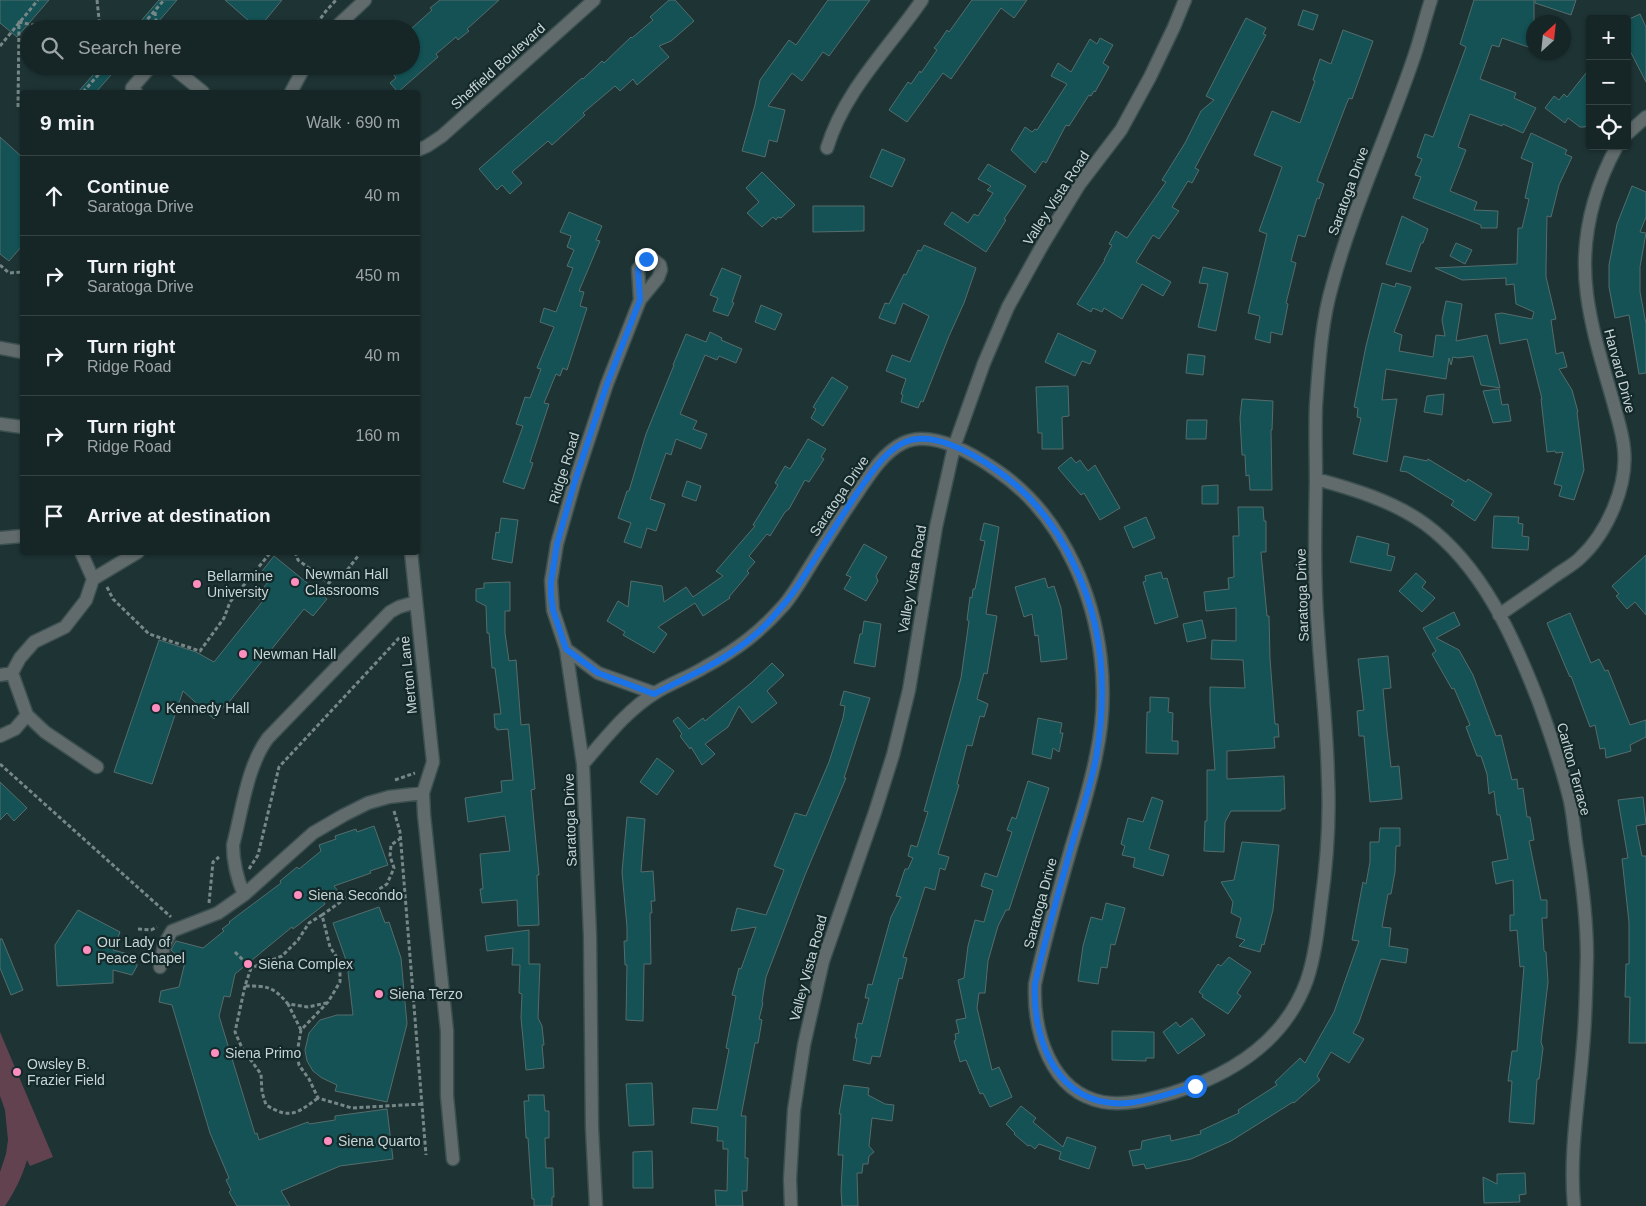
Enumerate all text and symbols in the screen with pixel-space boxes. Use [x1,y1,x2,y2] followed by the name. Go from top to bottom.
[1526,15,1571,60] north arrow
[1586,15,1631,150] map controls
[1586,15,1631,60] button: +
[20,20,420,75] search box
[448,20,548,112] street label: Sheffield Boulevard
[38,34,66,62] icon: search
[78,37,182,58] text: Search here
[1586,60,1631,105] button: −
[1586,105,1631,150] button: locate
[40,111,95,134] text: 9 min
[306,114,400,131] text: Walk · 690 m
[1325,144,1372,238] street label: Saratoga Drive
[1020,148,1092,248] street label: Valley Vista Road
[87,176,169,197] text: Continue
[40,182,68,210] icon: ahead
[364,187,400,204] text: 40 m
[87,198,194,215] text: Saratoga Drive
[635,248,658,271] route end
[87,256,175,277] text: Turn right
[40,262,68,290] icon: right
[356,267,400,284] text: 450 m
[87,278,194,295] text: Saratoga Drive
[1601,327,1639,415] street label: Harvard Drive
[87,336,175,357] text: Turn right
[40,342,68,370] icon: right
[364,347,400,364] text: 40 m
[87,358,172,375] text: Ridge Road
[87,416,175,437] text: Turn right
[40,422,68,450] icon: right
[356,427,400,444] text: 160 m
[546,430,582,506] street label: Ridge Road
[87,438,172,455] text: Ridge Road
[806,453,872,539] street label: Saratoga Drive
[40,502,68,530] icon: arrive
[87,505,271,526] text: Arrive at destination
[895,524,929,634] street label: Valley Vista Road
[1292,548,1312,642] street label: Saratoga Drive
[305,566,388,598] place label: Newman Hall Classrooms
[207,568,273,600] place label: Bellarmine University
[289,576,301,588] marker: Newman Hall Classrooms
[191,578,203,590] marker: Bellarmine University
[396,635,420,715] street label: Merton Lane
[253,646,336,662] place label: Newman Hall
[237,648,249,660] marker: Newman Hall
[166,700,249,716] place label: Kennedy Hall
[150,702,162,714] marker: Kennedy Hall
[1554,721,1594,817] street label: Carlton Terrace
[560,773,580,867] street label: Saratoga Drive
[1020,856,1060,950] street label: Saratoga Drive
[308,887,403,903] place label: Siena Secondo
[292,889,304,901] marker: Siena Secondo
[786,913,830,1023] street label: Valley Vista Road
[97,934,185,966] place label: Our Lady of Peace Chapel
[81,944,93,956] marker: Our Lady of Peace Chapel
[258,956,353,972] place label: Siena Complex
[242,958,254,970] marker: Siena Complex
[389,986,463,1002] place label: Siena Terzo
[373,988,385,1000] marker: Siena Terzo
[225,1045,301,1061] place label: Siena Primo
[209,1047,221,1059] marker: Siena Primo
[27,1056,105,1088] place label: Owsley B. Frazier Field
[11,1066,23,1078] marker: Owsley B. Frazier Field
[1184,1075,1207,1098] route start
[338,1133,421,1149] place label: Siena Quarto
[322,1135,334,1147] marker: Siena Quarto

